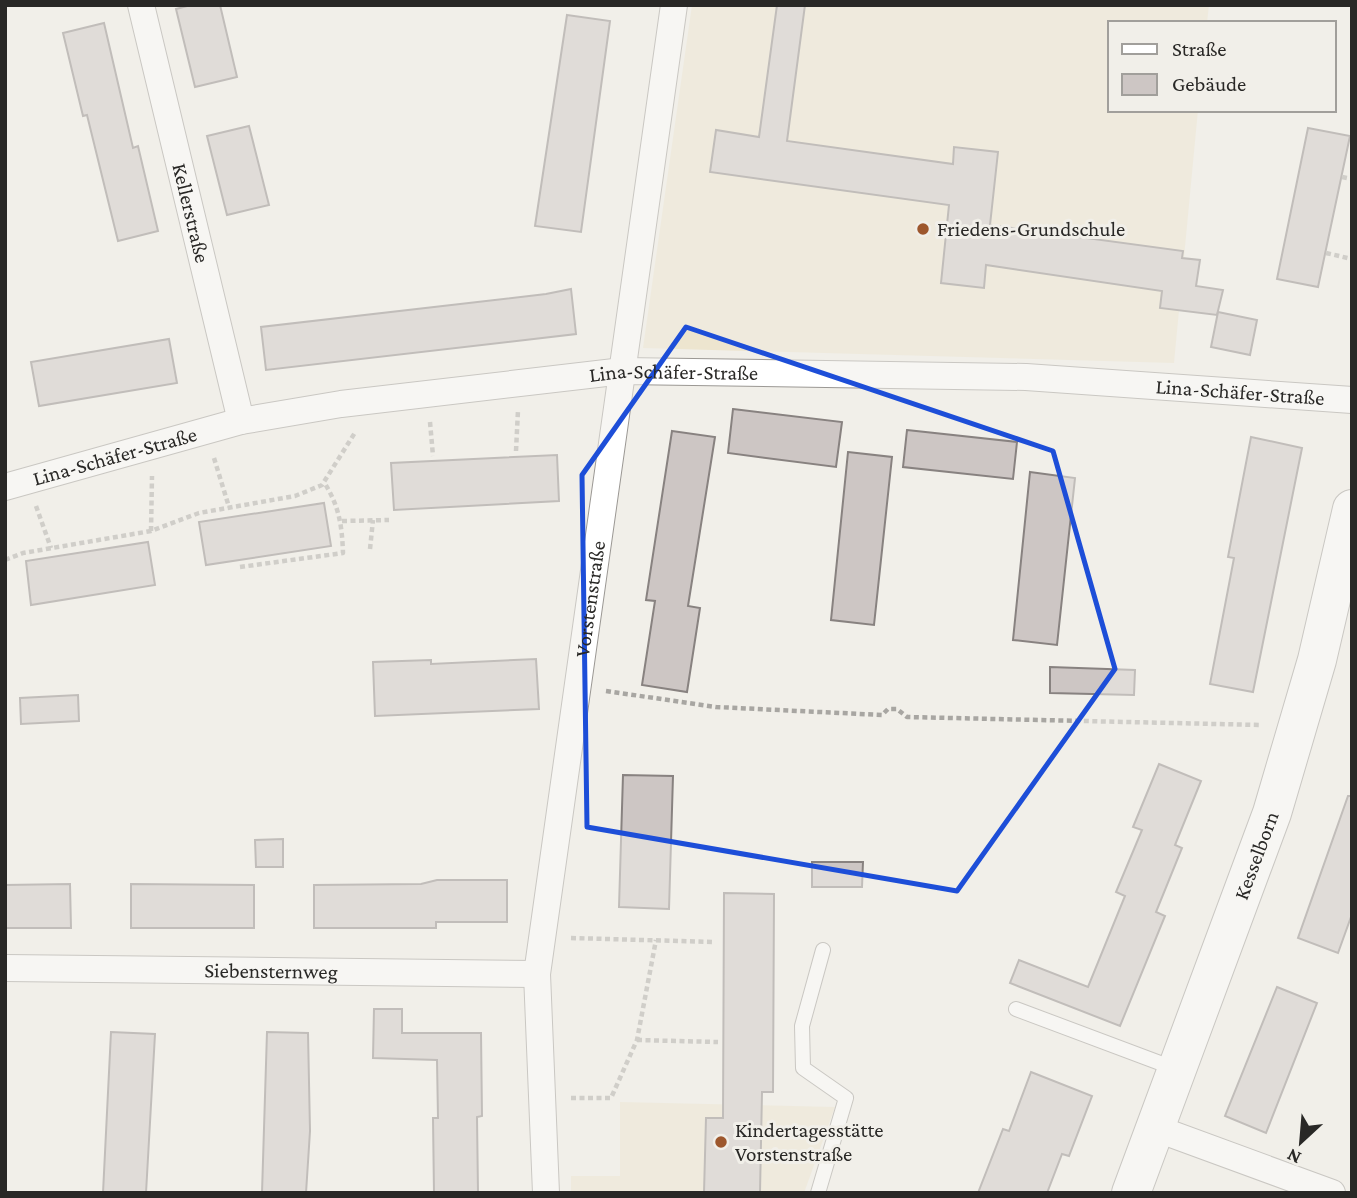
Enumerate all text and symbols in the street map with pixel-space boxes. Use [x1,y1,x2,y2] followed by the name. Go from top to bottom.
[1108,21,1336,112] legend
[1172,37,1226,61] text: Straße
[1172,72,1246,96] text: Gebäude
[167,161,215,265] street label: Kellerstraße
[937,217,1125,241] place label: Friedens-Grundschule
[915,221,931,237] marker: Friedens-Grundschule
[588,359,758,387] street label: Lina-Schäfer-Straße
[1155,374,1325,410] street label: Lina-Schäfer-Straße
[30,422,199,491] street label: Lina-Schäfer-Straße
[570,539,610,659] street label: Vorstenstraße
[1229,808,1284,903] street label: Kesselborn
[204,958,338,984] street label: Siebensternweg
[1266,1107,1336,1177] north arrow
[735,1118,883,1166] place label: Kindertagesstätte Vorstenstraße
[713,1134,729,1150] marker: Kindertagesstätte Vorstenstraße
[1283,1145,1304,1169] text: N

